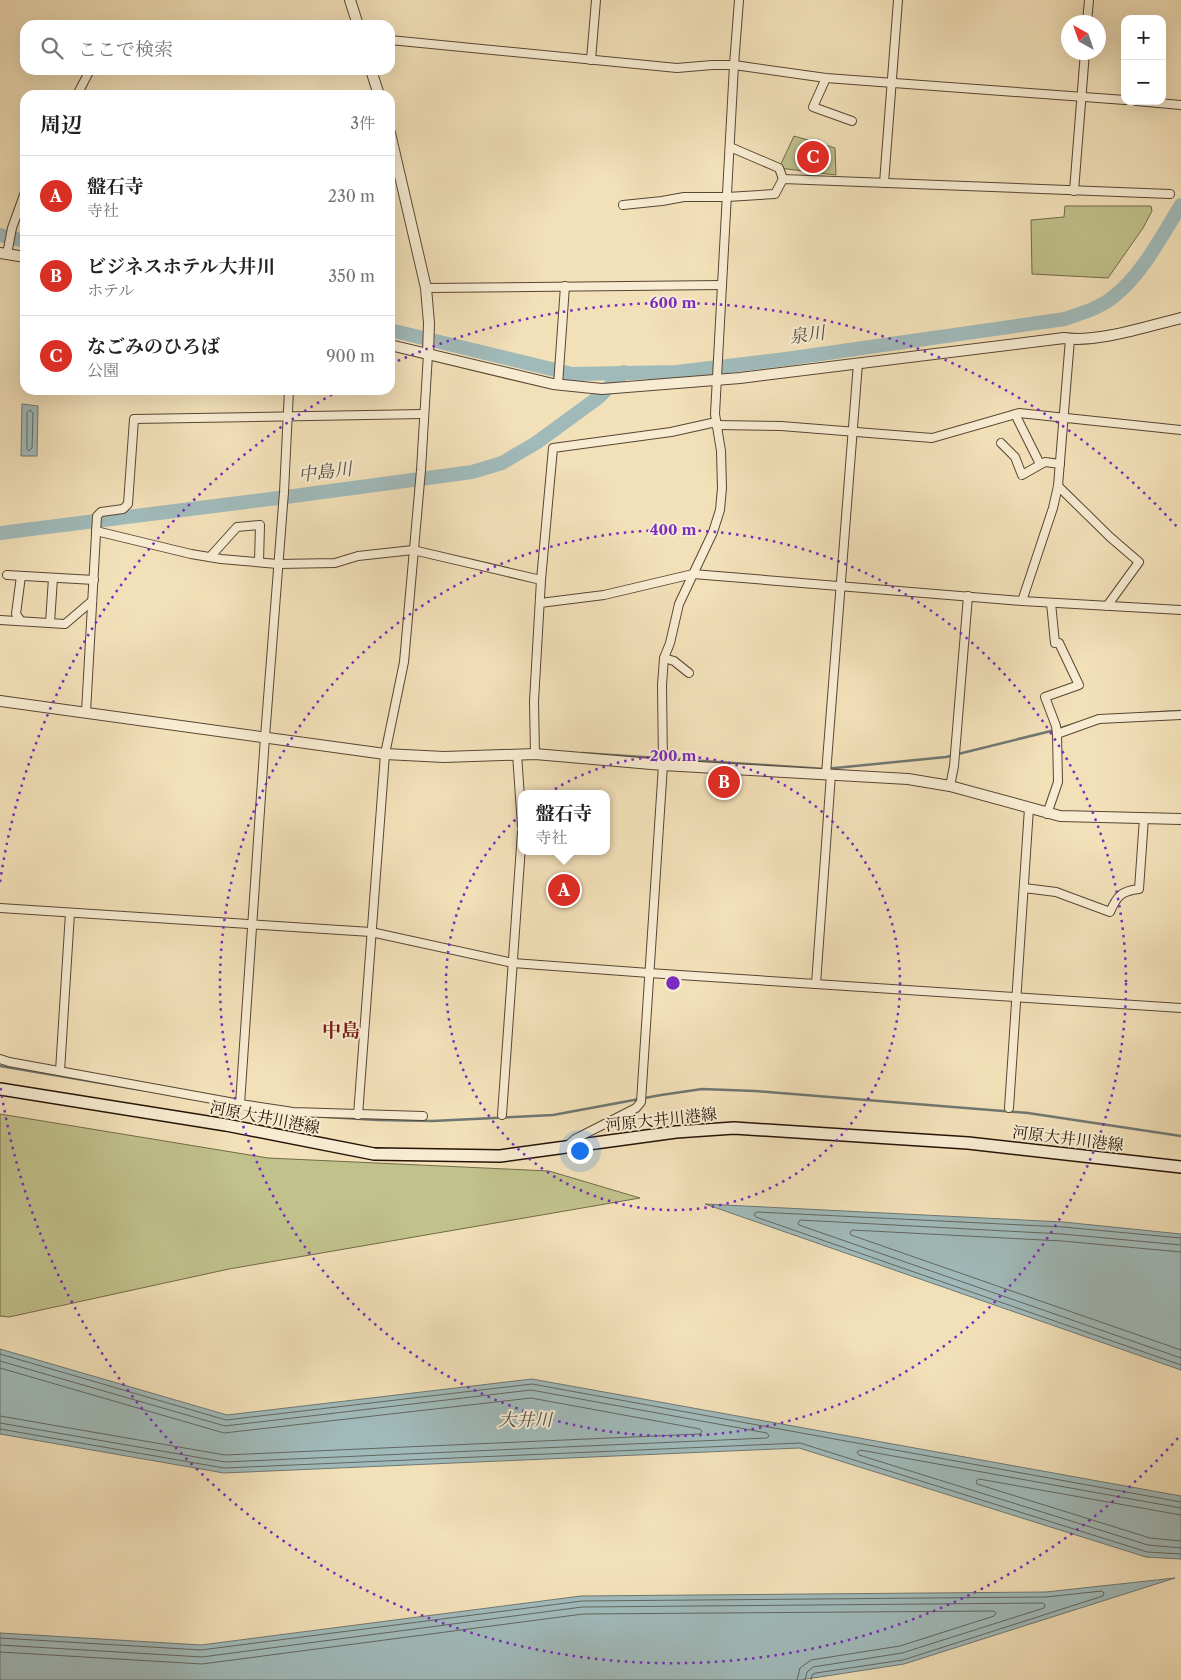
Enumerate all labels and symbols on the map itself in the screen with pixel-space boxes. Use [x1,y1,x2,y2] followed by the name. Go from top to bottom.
[1061,15,1106,60] north arrow
[797,138,829,176] pin: C
[650,293,696,312] text: 600 m
[788,321,828,348] water label: 泉川
[297,458,355,486] water label: 中島川
[650,520,696,539] text: 400 m
[650,746,696,765] text: 200 m
[708,763,740,801] pin: B
[548,871,580,909] pin: A
[664,974,682,992] centre of rings
[322,1019,360,1042] district label: 中島
[208,1096,322,1138] street label: 河原大井川港線
[604,1103,718,1135] street label: 河原大井川港線
[1011,1121,1125,1155] street label: 河原大井川港線
[567,1138,593,1164] your location
[498,1409,554,1431] water label: 大井川

